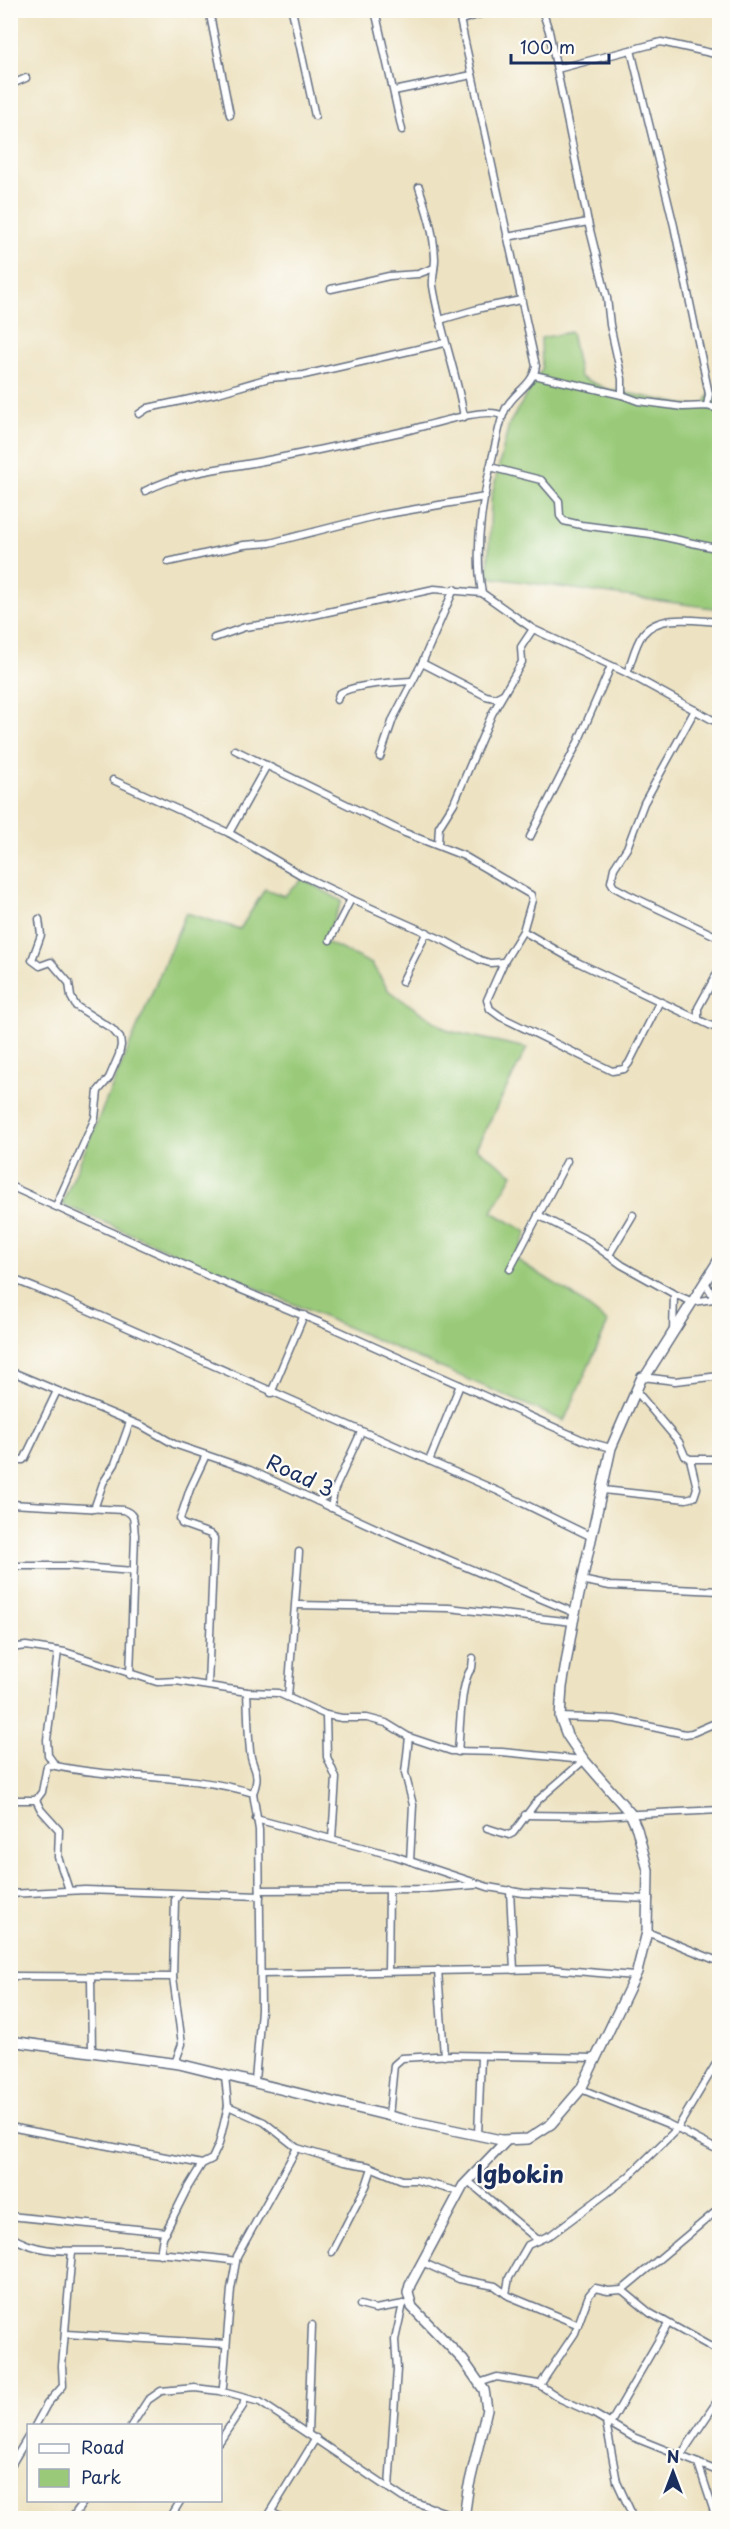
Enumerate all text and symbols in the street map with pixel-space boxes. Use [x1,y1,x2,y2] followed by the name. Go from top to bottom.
[511,27,608,65] scale bar
[520,33,575,60] text: 100 m
[262,1445,340,1504] street label: Road 3
[476,2155,564,2191] district label: Igbokin
[27,2424,222,2502] legend
[81,2433,125,2460] text: Road
[643,2442,703,2502] north arrow
[667,2444,679,2468] text: N
[81,2463,121,2490] text: Park

